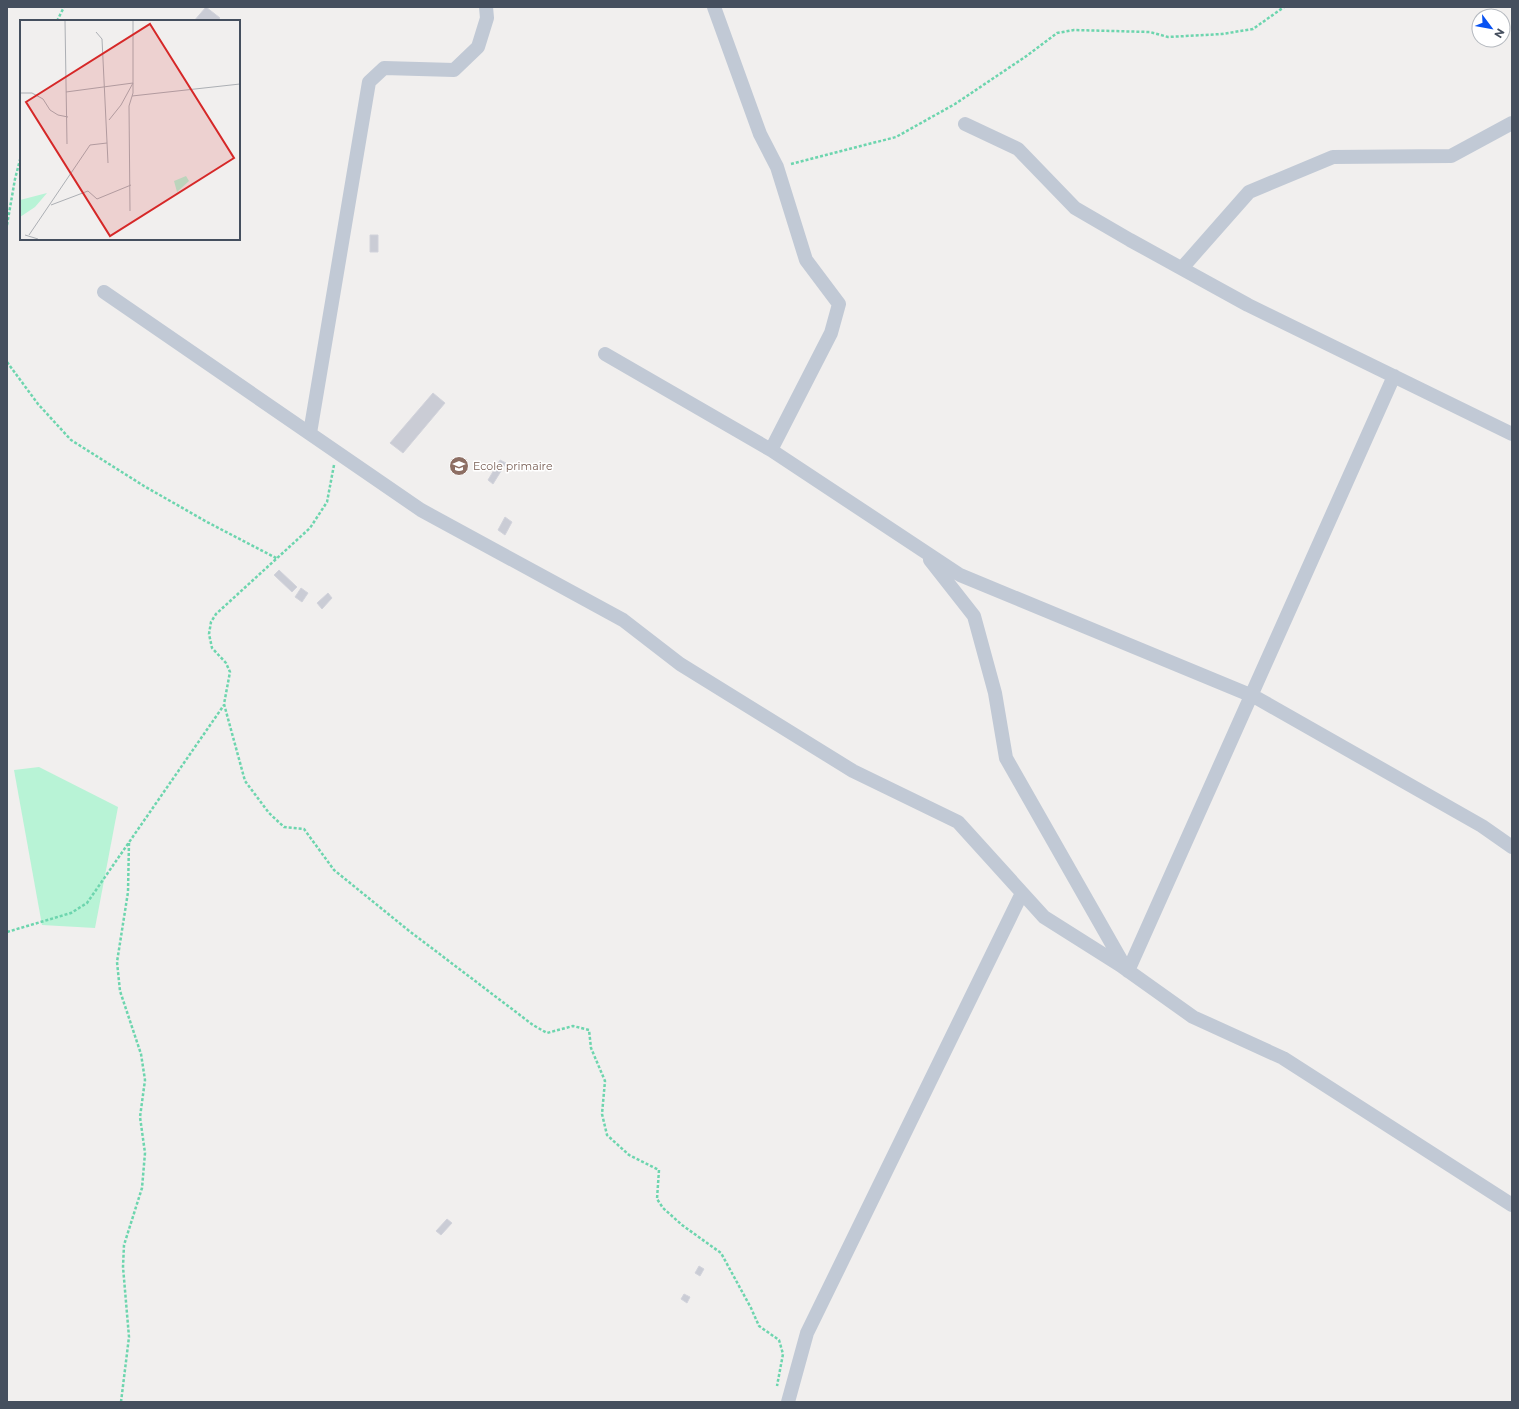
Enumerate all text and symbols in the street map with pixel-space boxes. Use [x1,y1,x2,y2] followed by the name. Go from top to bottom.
[1471,8,1511,48] north arrow
[20,20,240,240] inset map
[1491,26,1508,41] text: N
[448,455,470,477] school or university icon: Ecole primaire
[473,459,553,473] place label: Ecole primaire

